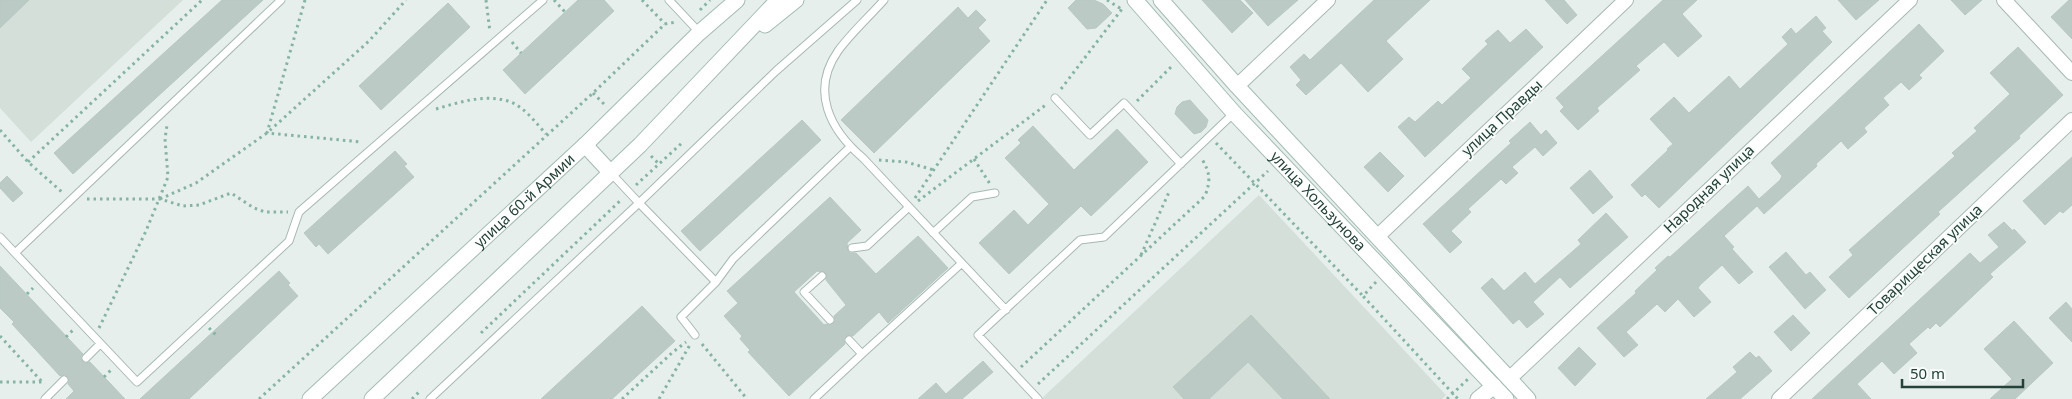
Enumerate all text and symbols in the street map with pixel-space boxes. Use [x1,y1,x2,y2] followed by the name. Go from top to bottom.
[1457,75,1546,160] street label: улица Правды
[1659,140,1758,237] street label: Народная улица
[1266,146,1371,255] street label: улица Хользунова
[469,148,579,252] street label: улица 60-й Армии
[1863,199,1986,319] street label: Товарищеская улица
[1902,356,2023,388] scale bar
[1910,363,1945,383] text: 50 m

